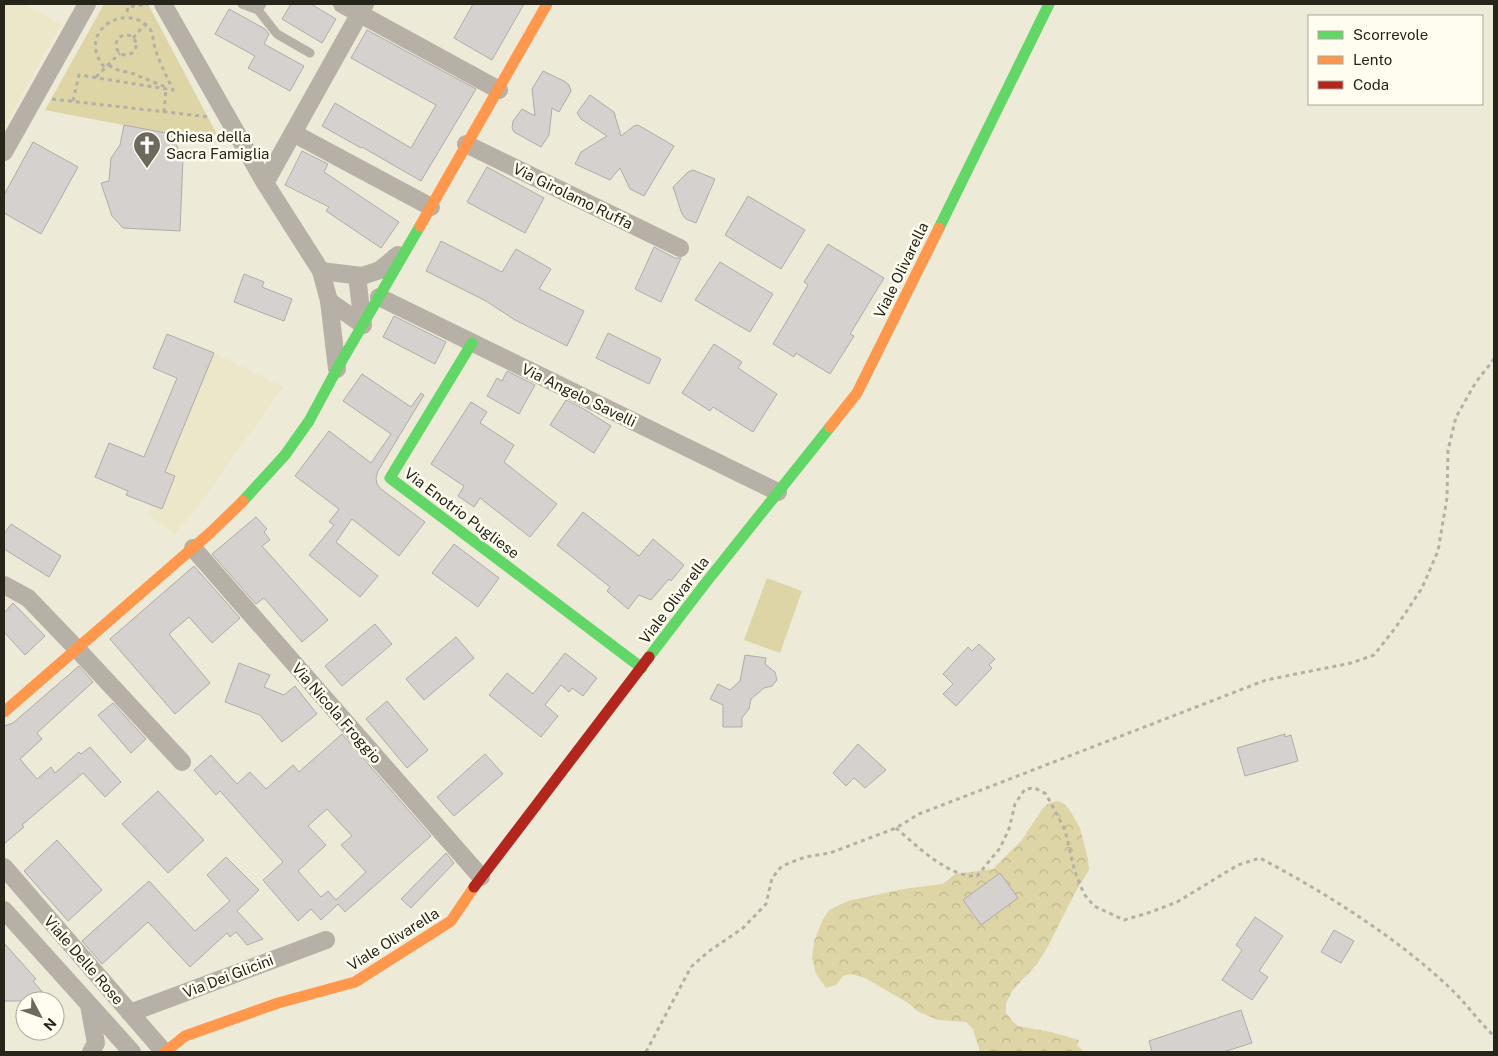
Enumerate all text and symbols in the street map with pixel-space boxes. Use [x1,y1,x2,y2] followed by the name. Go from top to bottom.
[1308,15,1483,105] legend
[1353,26,1428,43] text: Scorrevole
[1353,51,1392,68] text: Lento
[1353,76,1389,93] text: Coda
[166,128,269,162] place label: Chiesa della Sacra Famiglia
[132,130,162,169] church icon: Chiesa della Sacra Famiglia
[510,160,636,232] street label: Via Girolamo Ruffa
[870,219,932,321] street label: Viale Olivarella
[519,360,639,430] street label: Via Angelo Savelli
[401,464,523,562] street label: Via Enotrio Pugliese
[636,553,712,647] street label: Viale Olivarella
[289,659,385,767] street label: Via Nicola Froggio
[344,904,442,974] street label: Viale Olivarella
[41,912,127,1008] street label: Viale Delle Rose
[180,951,276,1001] street label: Via Dei Glicini
[15,991,65,1041] north arrow
[40,1015,59,1034] text: N

